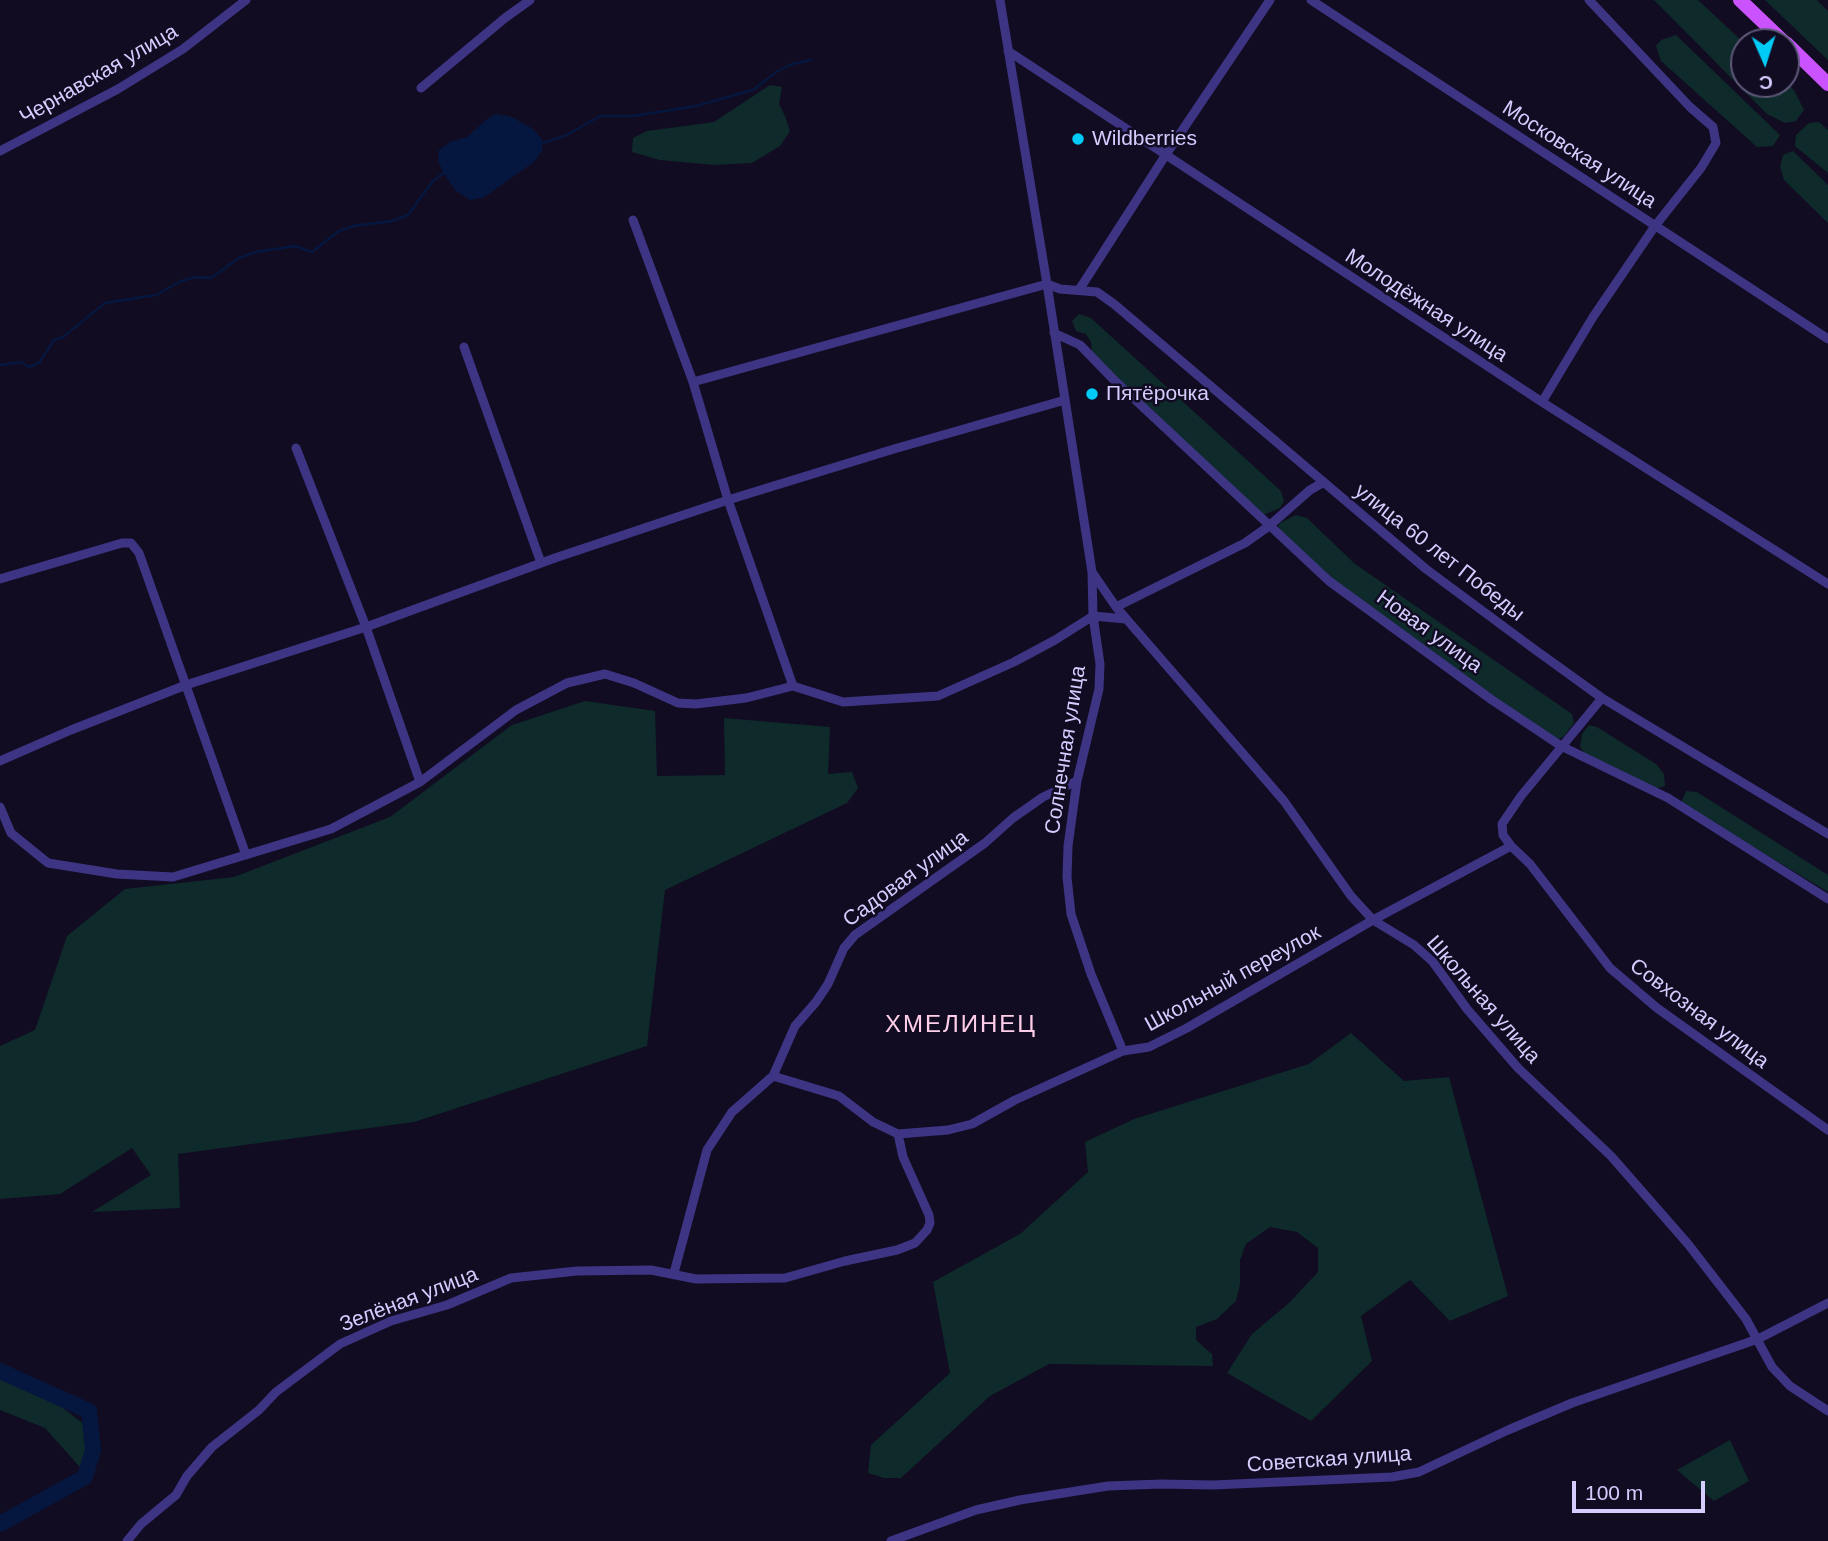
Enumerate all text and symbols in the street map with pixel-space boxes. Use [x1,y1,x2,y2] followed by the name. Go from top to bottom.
[15,20,183,130] street label: Чернавская улица
[1730,28,1800,98] north arrow
[1759,72,1773,93] text: С
[1497,96,1661,214] street label: Московская улица
[1092,126,1197,152] place label: Wildberries
[1070,131,1086,147] marker: Wildberries
[1340,244,1512,368] street label: Молодёжная улица
[1106,381,1209,407] place label: Пятёрочка
[1084,386,1100,402] marker: Пятёрочка
[1349,479,1529,627] street label: улица 60 лет Победы
[1371,585,1487,679] street label: Новая улица
[1040,664,1092,836] street label: Солнечная улица
[839,825,973,933] street label: Садовая улица
[1141,920,1325,1038] street label: Школьный переулок
[1421,931,1545,1069] street label: Школьная улица
[1625,954,1773,1074] street label: Совхозная улица
[886,1011,1036,1039] district label: ХМЕЛИНЕЦ
[336,1262,482,1338] street label: Зелёная улица
[1246,1442,1412,1478] street label: Советская улица
[1576,1468,1709,1512] scale bar
[1585,1481,1643,1504] text: 100 m

